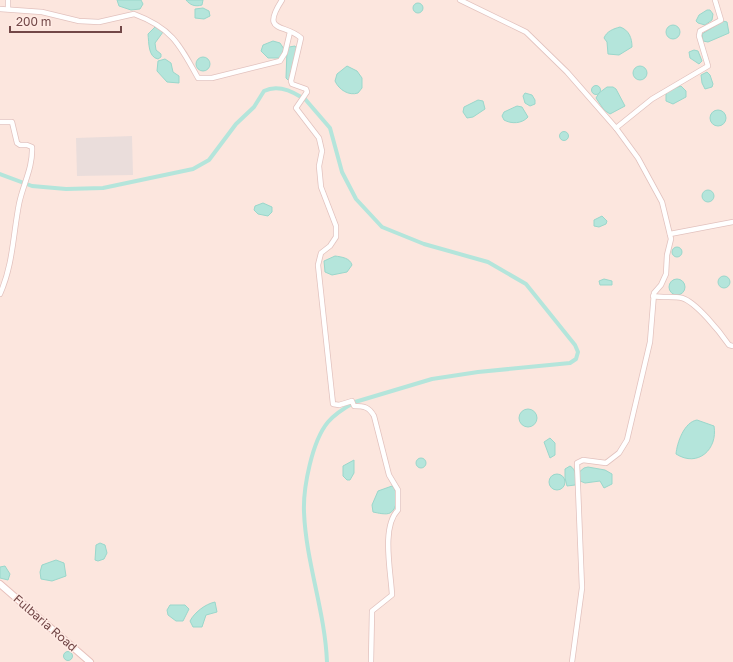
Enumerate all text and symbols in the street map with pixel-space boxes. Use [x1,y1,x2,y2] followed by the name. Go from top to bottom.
[10,8,121,34] scale bar
[16,14,51,29] text: 200 m
[10,591,80,654] street label: Fulbaria Road

